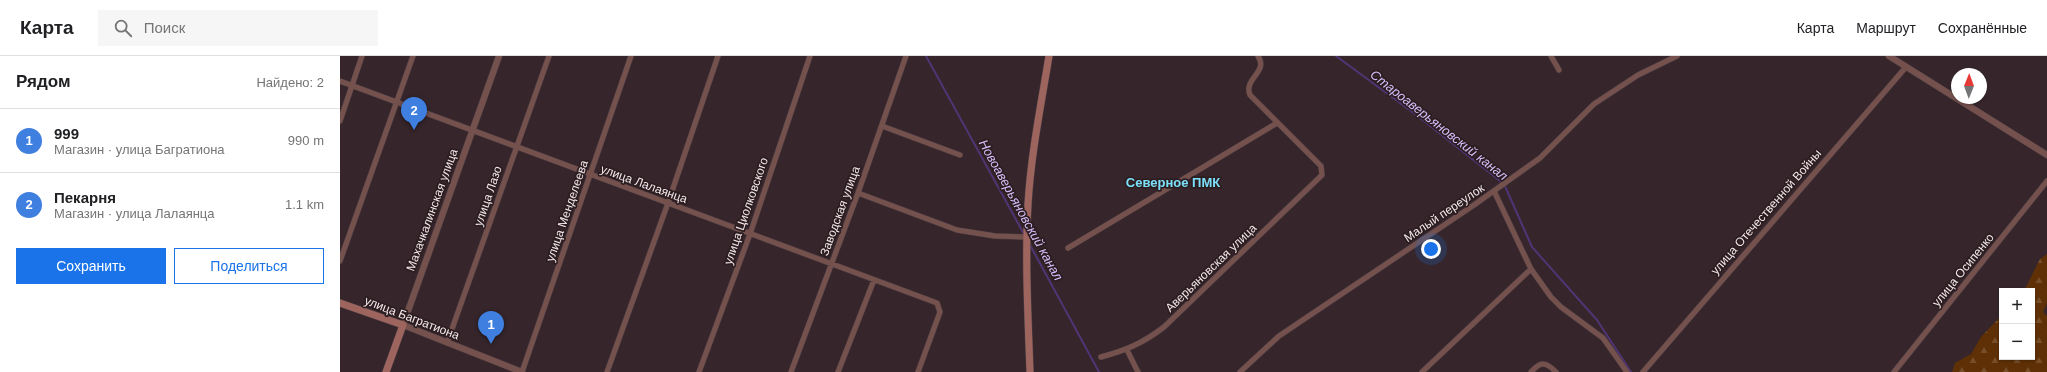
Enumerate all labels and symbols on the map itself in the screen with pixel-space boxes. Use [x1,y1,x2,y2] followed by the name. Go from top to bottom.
[1367,67,1511,184] water label: Староаверьяновский канал
[1951,68,1987,104] north arrow
[401,97,427,130] pin: 2
[976,137,1066,284] water label: Новоаверьяновский канал
[403,147,461,273] street label: Махачкалинская улица
[1708,147,1824,277] street label: улица Отечественной Войны
[721,155,771,266] street label: улица Циолковского
[543,158,591,264] street label: улица Менделеева
[599,162,690,206] street label: улица Лалаянца
[471,164,505,228] street label: улица Лазо
[817,164,863,258] street label: Заводская улица
[1126,175,1220,190] district label: Северное ПМК
[1401,181,1487,245] street label: Малый переулок
[1163,221,1260,315] street label: Аверьяновская улица
[1929,230,1997,309] street label: улица Осипенко
[1421,239,1441,259] your location
[363,293,462,343] street label: улица Багратиона
[478,311,504,344] pin: 1

